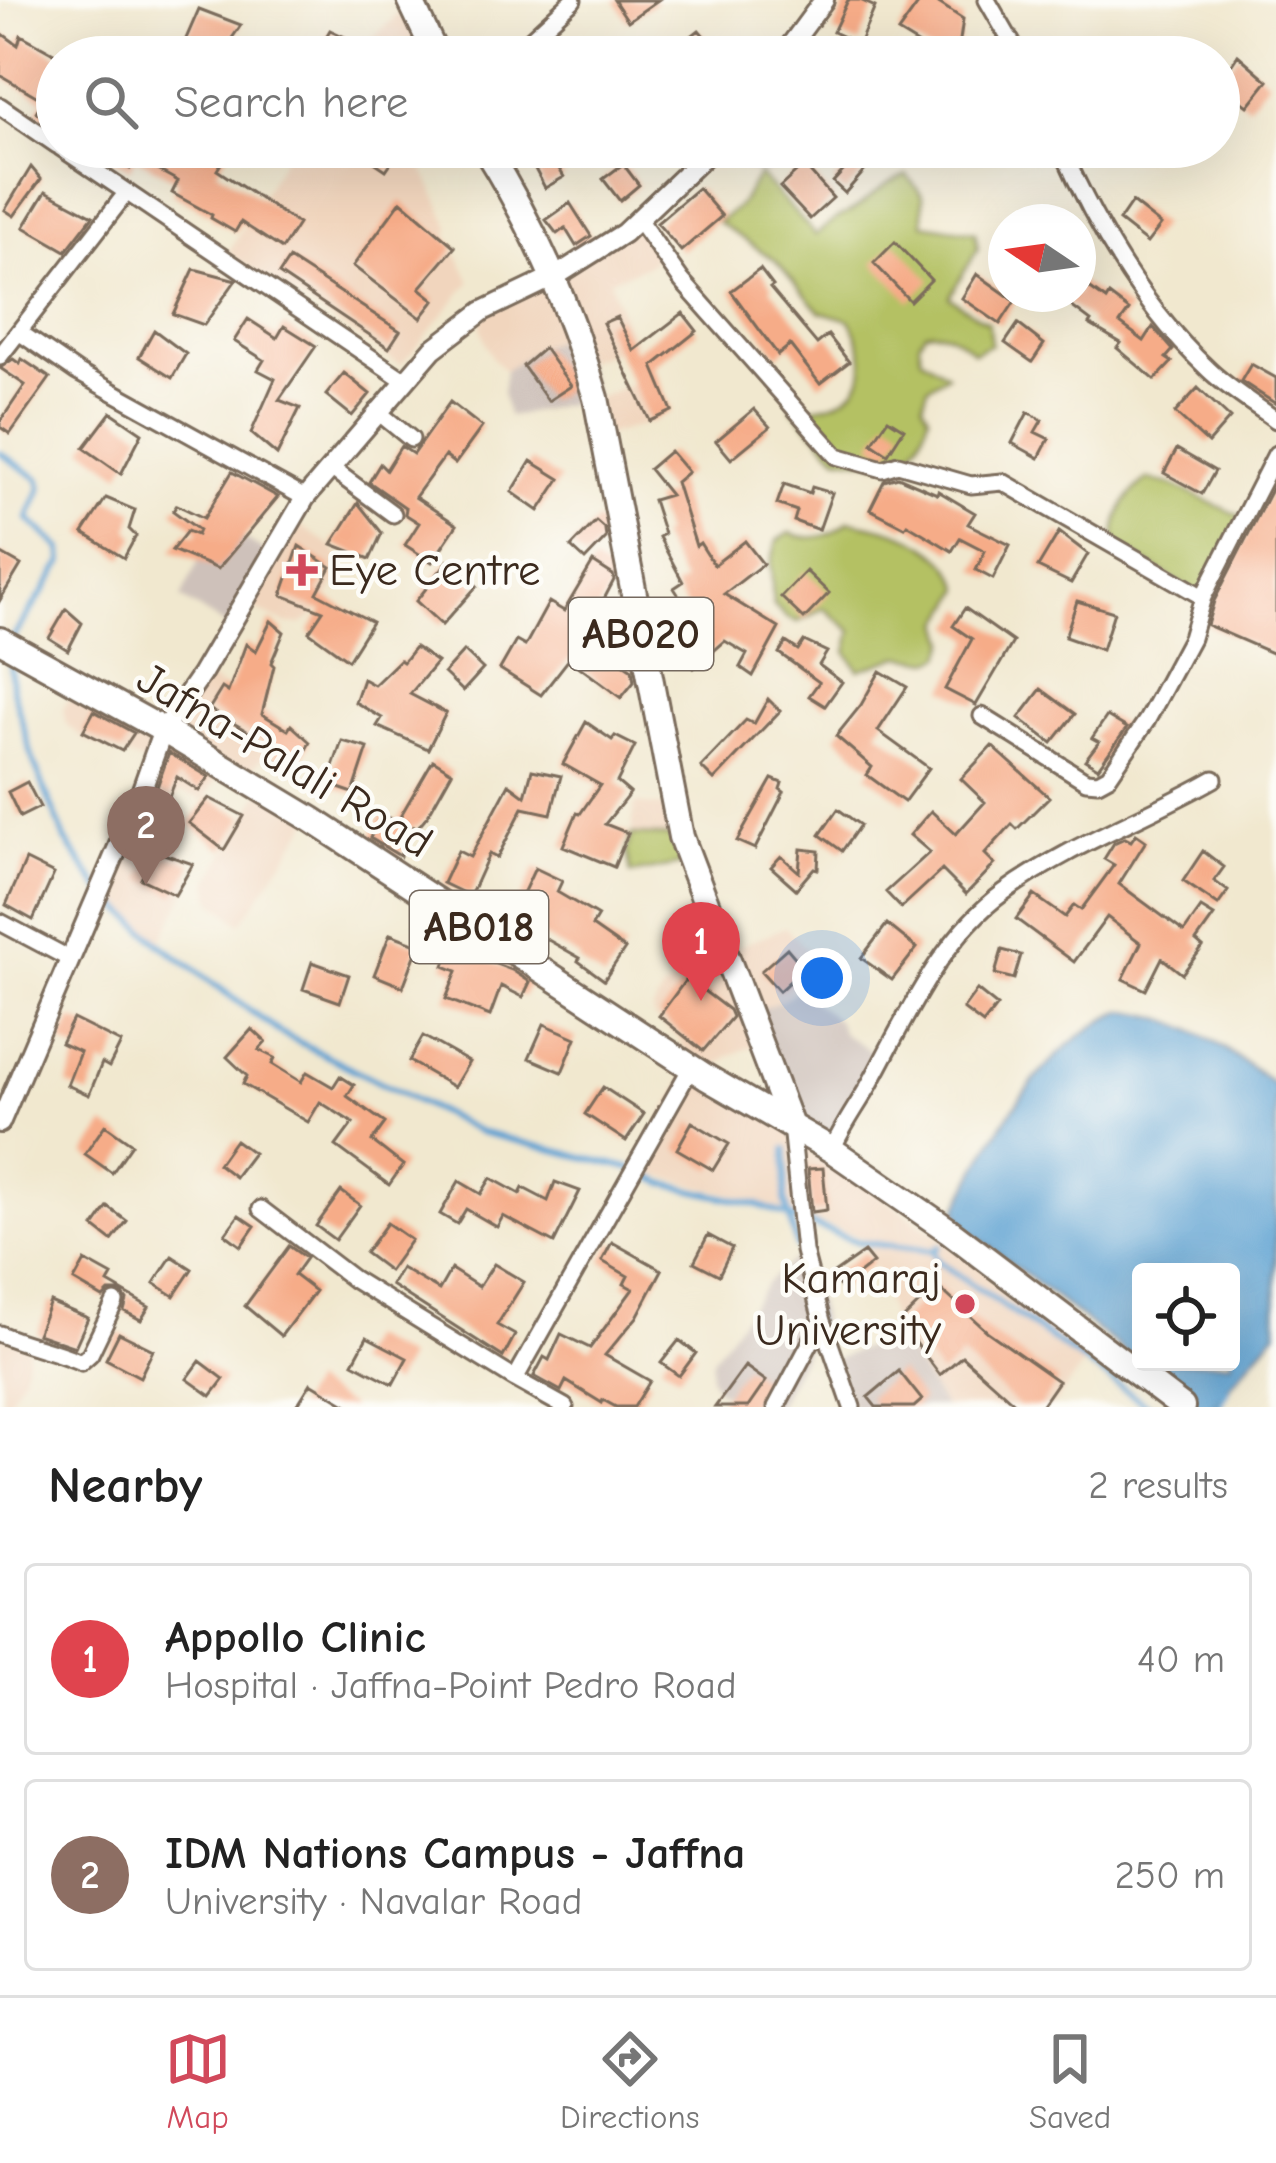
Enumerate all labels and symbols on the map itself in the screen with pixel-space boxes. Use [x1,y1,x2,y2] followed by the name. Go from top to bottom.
[988,204,1096,312] north arrow
[329,544,541,596] place label: Eye Centre
[286,554,318,586] marker: Eye Centre
[569,598,713,670] road number: AB020
[128,652,442,868] street label: Jafna-Palali Road
[107,786,185,885] pin: 2
[410,891,548,963] road number: AB018
[662,902,740,1001] pin: 1
[792,948,852,1008] your location
[755,1252,942,1356] place label: Kamaraj University
[952,1291,978,1317] marker: Kamaraj University

